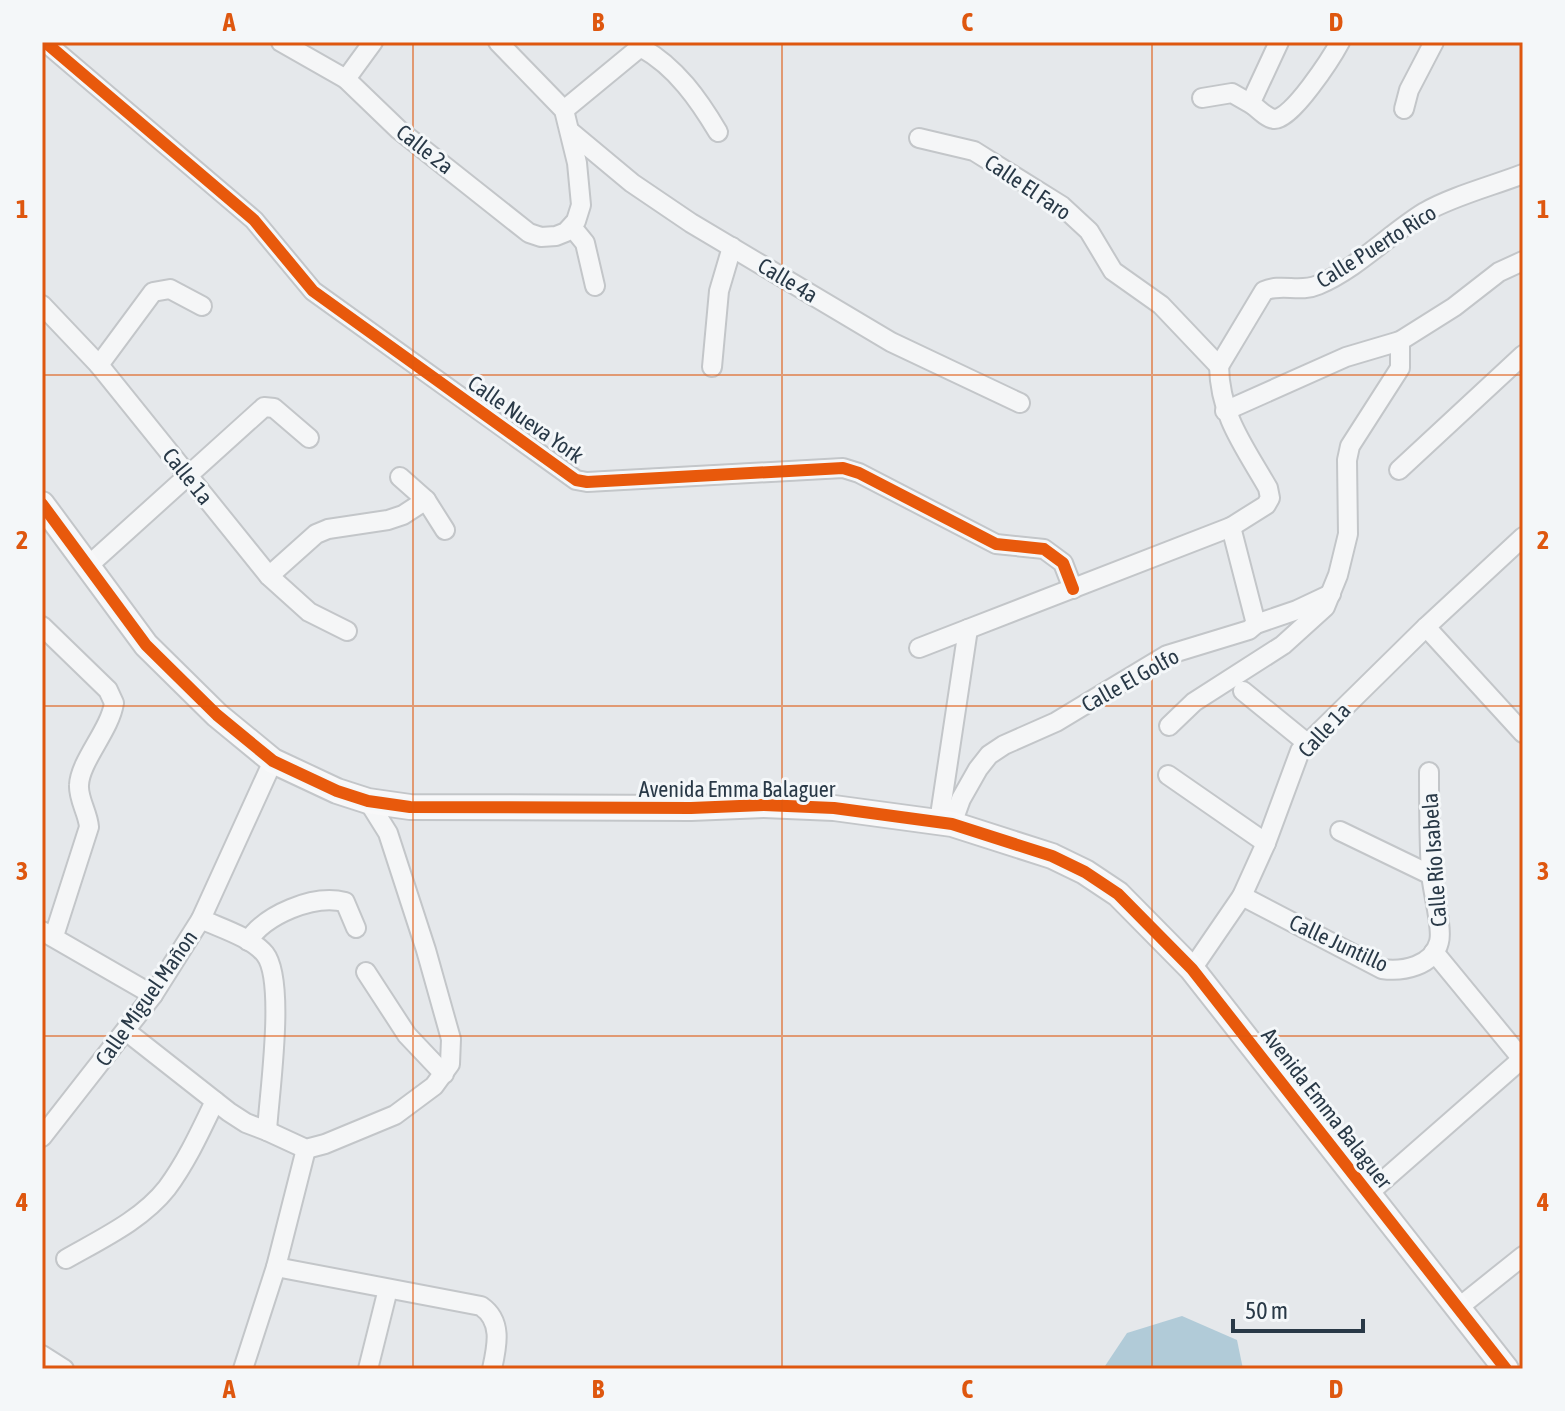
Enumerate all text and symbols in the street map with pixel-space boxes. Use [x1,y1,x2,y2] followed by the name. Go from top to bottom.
[222,7,236,37] text: A
[592,7,605,37] text: B
[961,7,973,37] text: C
[1329,7,1343,37] text: D
[391,119,459,179] street label: Calle 2a
[980,149,1076,225] street label: Calle El Faro
[16,194,28,224] text: 1
[1537,194,1549,224] text: 1
[1311,199,1441,293] street label: Calle Puerto Rico
[753,252,823,308] street label: Calle 4a
[463,370,589,469] street label: Calle Nueva York
[157,443,219,509] street label: Calle 1a
[16,525,28,555] text: 2
[1537,525,1549,555] text: 2
[1077,643,1183,717] street label: Calle El Golfo
[1292,697,1356,763] street label: Calle 1a
[639,776,836,802] street label: Avenida Emma Balaguer
[1416,792,1452,928] street label: Calle Río Isabela
[16,856,28,886] text: 3
[1537,856,1549,886] text: 3
[1285,909,1393,977] street label: Calle Juntillo
[89,925,203,1071] street label: Calle Miguel Mañon
[1256,1023,1398,1194] street label: Avenida Emma Balaguer
[15,1187,28,1217] text: 4
[1536,1187,1549,1217] text: 4
[1233,1283,1363,1333] scale bar
[1245,1297,1288,1324] text: 50 m
[222,1374,236,1404] text: A
[592,1374,605,1404] text: B
[961,1374,973,1404] text: C
[1329,1374,1343,1404] text: D

